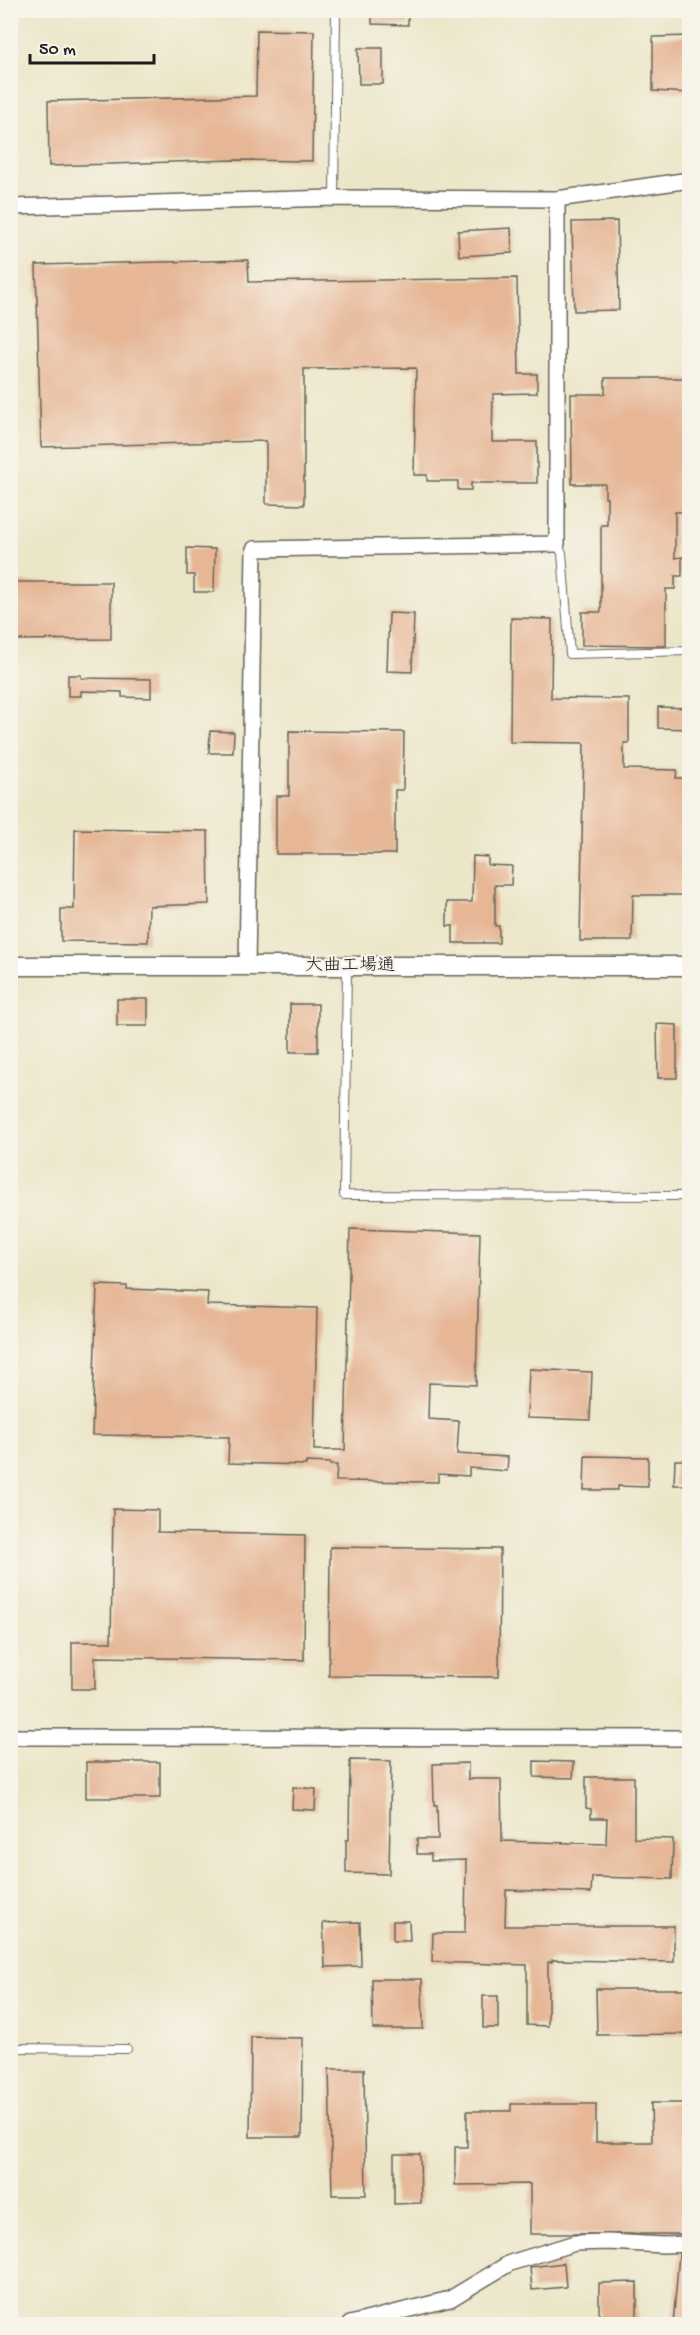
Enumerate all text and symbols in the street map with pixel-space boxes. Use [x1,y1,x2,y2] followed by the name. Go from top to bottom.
[30,27,154,65] scale bar
[39,40,76,61] text: 50 m
[305,956,395,977] street label: 大曲工場通

